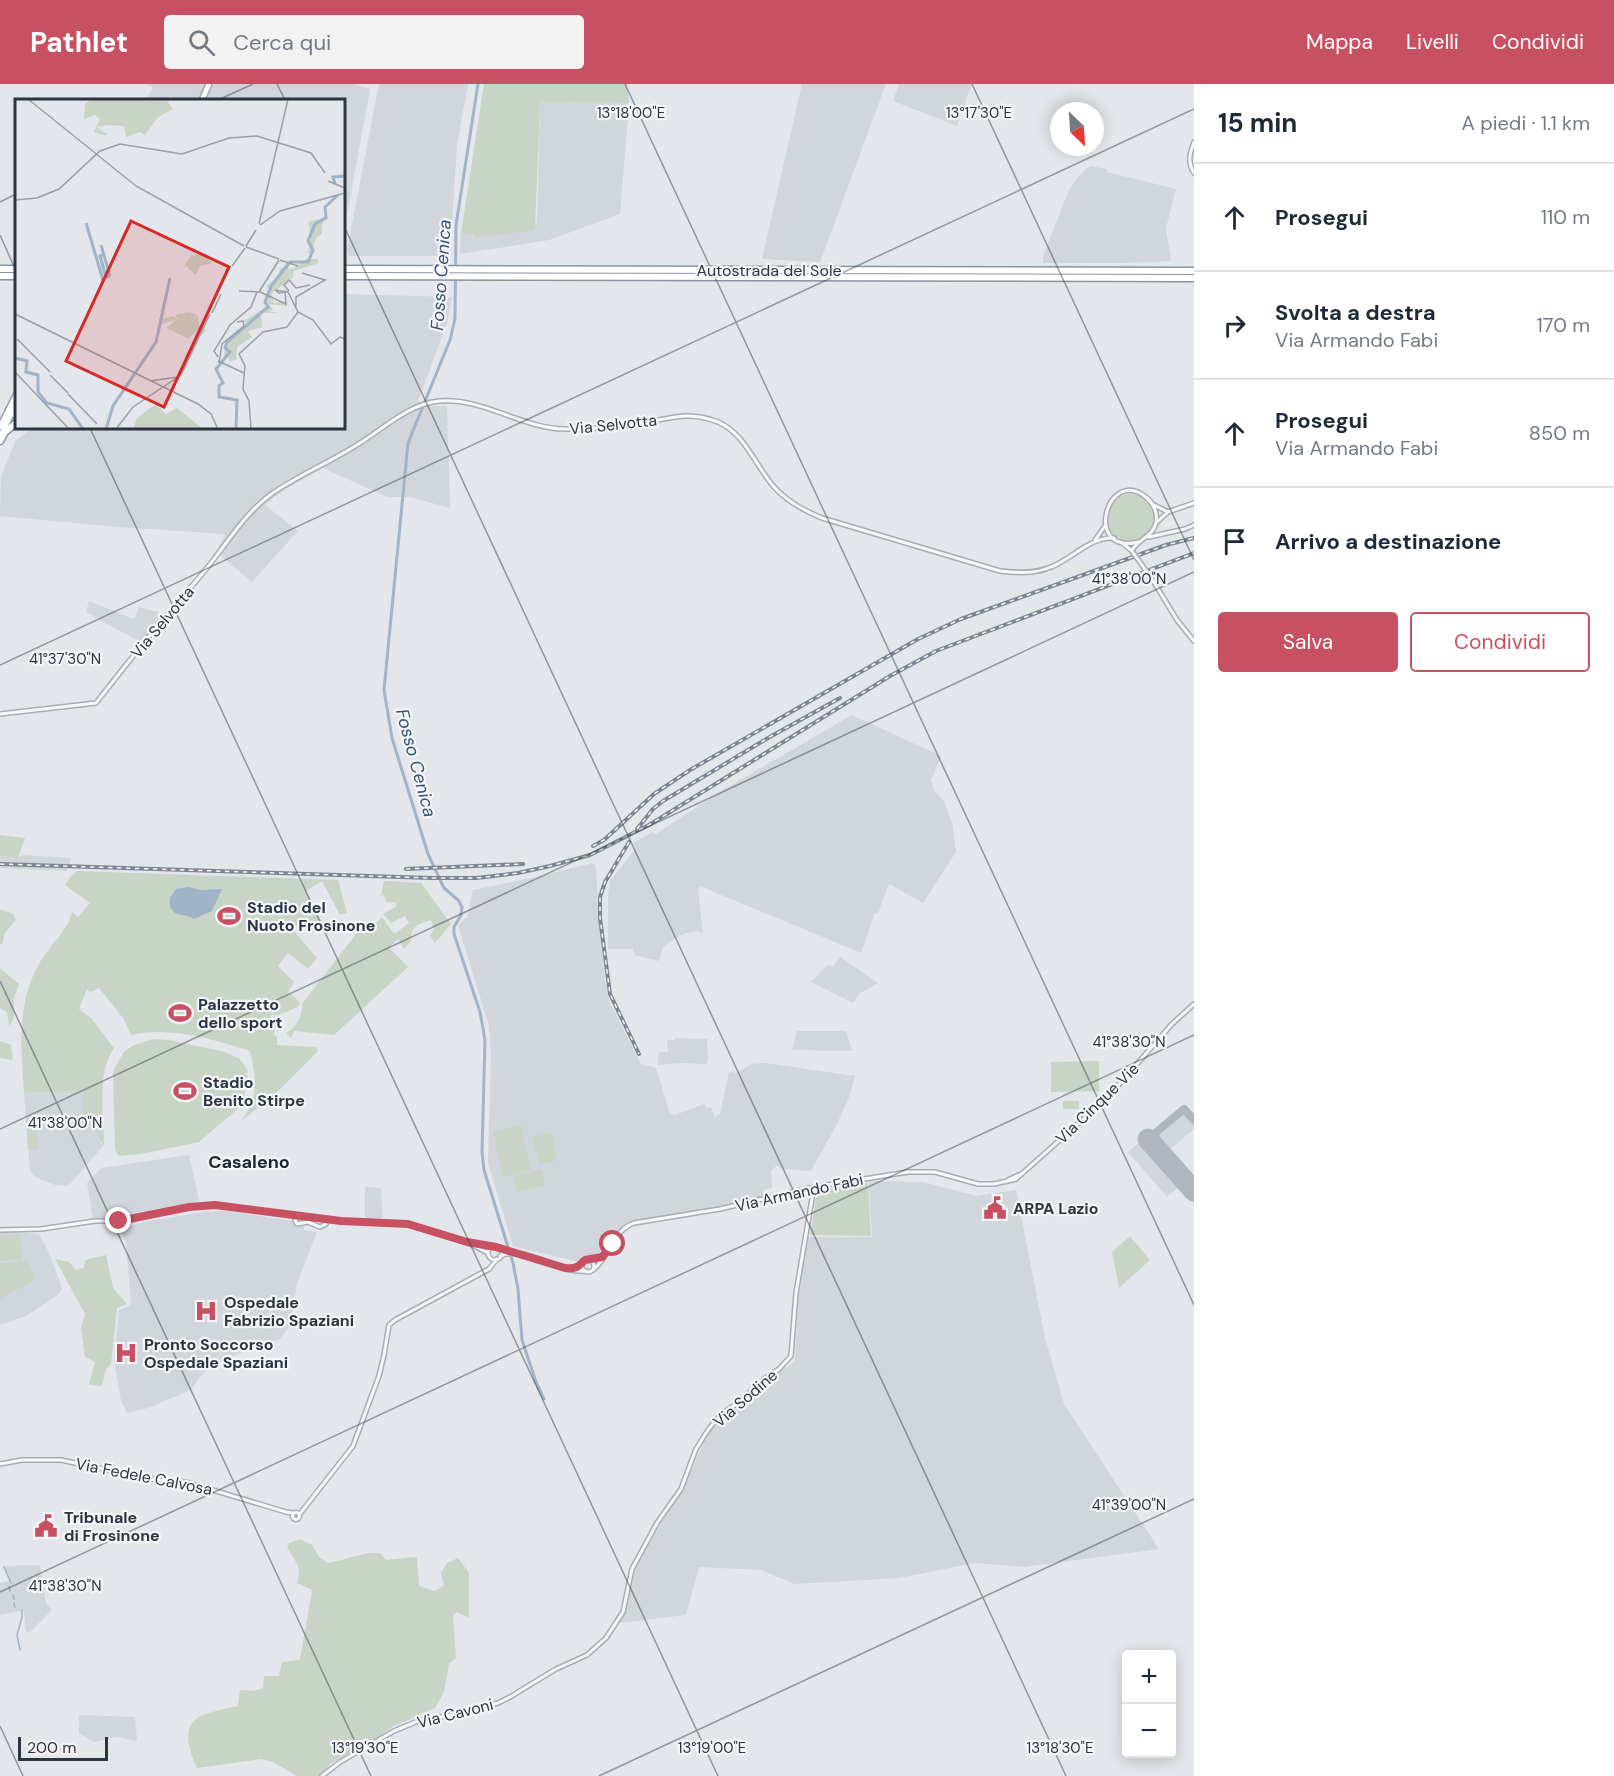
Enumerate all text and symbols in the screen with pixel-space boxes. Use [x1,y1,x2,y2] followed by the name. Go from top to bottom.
[164,15,584,69] search box
[30,24,128,61] text: Pathlet
[185,26,218,59] icon: search
[233,28,331,57] text: Cerca qui
[1306,28,1373,56] text: Mappa
[1406,28,1459,56] text: Livelli
[1492,28,1584,56] text: Condividi
[15,99,345,429] inset map
[1050,102,1104,156] north arrow
[597,103,665,123] text: 13°18'00"E
[946,103,1012,123] text: 13°17'30"E
[1218,106,1297,140] text: 15 min
[1462,110,1590,136] text: A piedi · 1.1 km
[1218,201,1251,234] icon: ahead
[1275,203,1368,232] text: Prosegui
[1541,204,1590,230] text: 110 m
[425,218,457,331] water label: Fosso Cenica
[696,260,842,281] street label: Autostrada del Sole
[1275,298,1436,327] text: Svolta a destra
[1218,309,1251,342] icon: right
[1537,312,1590,338] text: 170 m
[1275,327,1438,353] text: Via Armando Fabi
[1275,406,1368,435] text: Prosegui
[568,409,658,440] street label: Via Selvotta
[1218,417,1251,450] icon: ahead
[1529,420,1590,446] text: 850 m
[1275,435,1438,461] text: Via Armando Fabi
[1218,525,1251,558] icon: arrive
[1275,527,1501,556] text: Arrivo a destinazione
[1092,569,1166,589] text: 41°38'00"N
[126,582,199,663] street label: Via Selvotta
[1218,612,1398,672] button: Salva
[1410,612,1590,672] button: Condividi
[29,649,101,669] text: 41°37'30"N
[390,706,442,820] water label: Fosso Cenica
[247,897,375,936] place label: Stadio del Nuoto Frosinone
[216,903,242,929] sports icon: Stadio del Nuoto Frosinone
[198,994,282,1033] place label: Palazzetto dello sport
[167,1000,193,1026] sports icon: Palazzetto dello sport
[1092,1032,1166,1052] text: 41°38'30"N
[1051,1058,1144,1148] street label: Via Cinque Vie
[203,1072,305,1111] place label: Stadio Benito Stirpe
[172,1078,198,1104] sports icon: Stadio Benito Stirpe
[28,1113,102,1133] text: 41°38'00"N
[208,1150,290,1174] district label: Casaleno
[733,1169,865,1216] street label: Via Armando Fabi
[982,1195,1008,1221] public building icon: ARPA Lazio
[1013,1198,1099,1219] place label: ARPA Lazio
[105,1207,131,1233] route end
[599,1230,625,1256] route start
[224,1292,354,1331] place label: Ospedale Fabrizio Spaziani
[193,1298,219,1324] hospital icon: Ospedale Fabrizio Spaziani
[144,1334,288,1373] place label: Pronto Soccorso Ospedale Spaziani
[113,1340,139,1366] hospital icon: Pronto Soccorso Ospedale Spaziani
[709,1365,782,1432] street label: Via Sodine
[74,1453,214,1500] street label: Via Fedele Calvosa
[1092,1495,1166,1515] text: 41°39'00"N
[64,1507,160,1546] place label: Tribunale di Frosinone
[33,1513,59,1539] public building icon: Tribunale di Frosinone
[28,1576,102,1596] text: 41°38'30"N
[1122,1650,1176,1758] map controls
[1122,1650,1176,1704] button: +
[415,1694,495,1733] street label: Via Cavoni
[1122,1704,1176,1758] button: −
[18,1734,108,1762] scale bar
[27,1737,76,1758] text: 200 m
[331,1738,399,1758] text: 13°19'30"E
[678,1738,746,1758] text: 13°19'00"E
[1027,1738,1093,1758] text: 13°18'30"E

